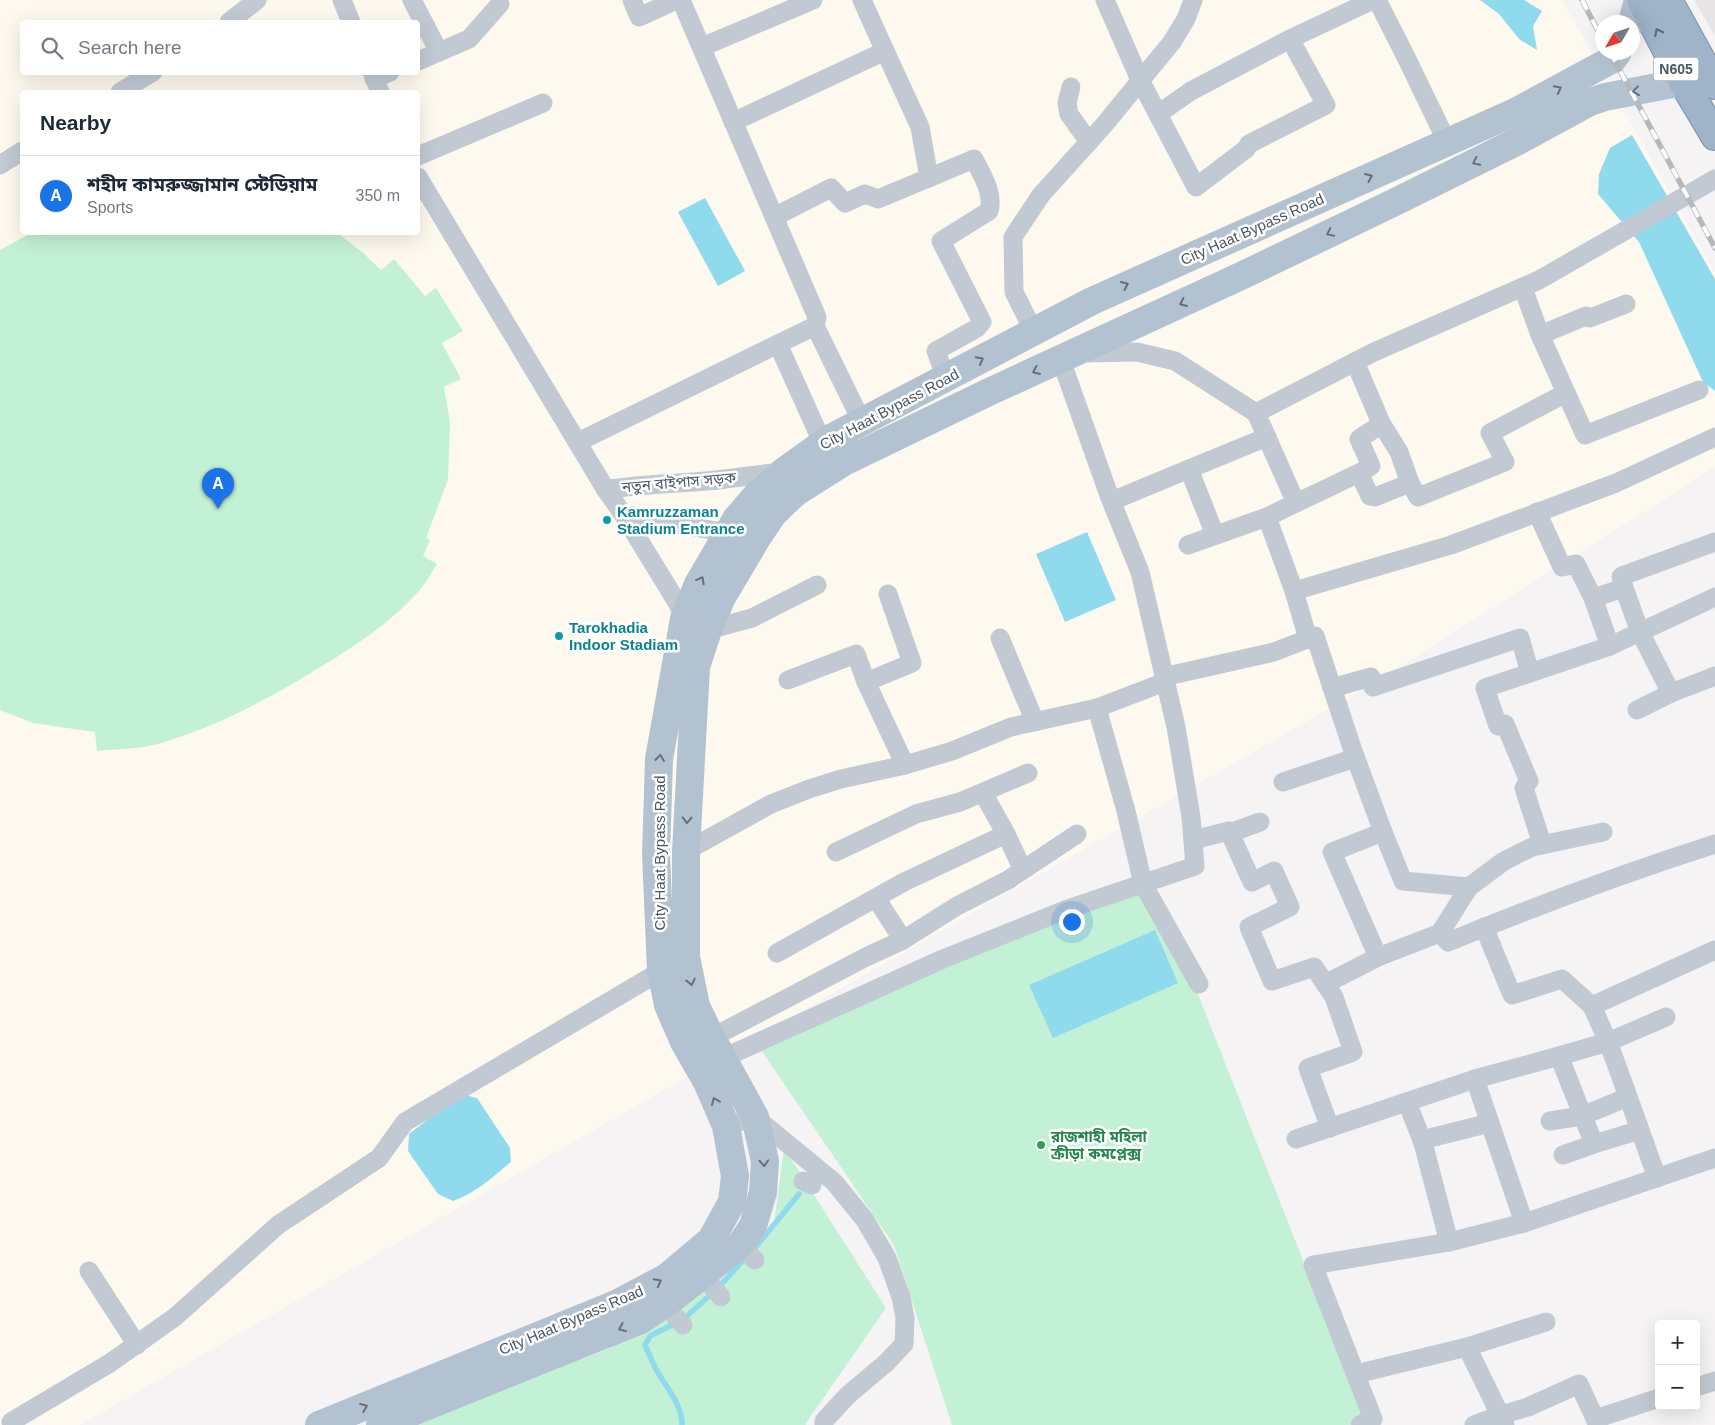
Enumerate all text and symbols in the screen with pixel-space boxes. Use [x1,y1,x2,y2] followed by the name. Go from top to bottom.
[1595,15,1640,60] north arrow
[20,20,420,75] search box
[1654,28,1664,37] one-way arrow
[38,34,66,62] icon: search
[78,37,182,58] text: Search here
[1654,58,1698,80] road number: N605
[1553,85,1562,95] one-way arrow
[1631,85,1639,96] one-way arrow
[40,111,111,134] text: Nearby
[1472,156,1481,166] one-way arrow
[1364,172,1373,183] one-way arrow
[87,174,317,195] text: শহীদ কামরুজ্জামান স্টেডিয়াম
[50,187,62,204] text: A
[356,187,400,204] text: 350 m
[1178,190,1326,268] street label: City Haat Bypass Road
[87,199,133,216] text: Sports
[1326,227,1335,237] one-way arrow
[1120,281,1129,292] one-way arrow
[1179,297,1188,307] one-way arrow
[975,356,984,366] one-way arrow
[817,365,961,453] street label: City Haat Bypass Road
[1032,365,1041,376] one-way arrow
[202,468,234,509] pin: A
[620,468,738,497] street label: নতুন বাইপাস সড়ক
[617,503,745,537] place label: Kamruzzaman Stadium Entrance
[601,514,613,526] marker: Kamruzzaman Stadium Entrance
[695,576,705,585] one-way arrow
[569,619,678,653] place label: Tarokhadia Indoor Stadiam
[553,630,565,642] marker: Tarokhadia Indoor Stadiam
[654,753,665,761] one-way arrow
[651,775,668,931] street label: City Haat Bypass Road
[682,816,692,824] one-way arrow
[1059,909,1085,935] your location
[685,978,696,987] one-way arrow
[711,1097,721,1106] one-way arrow
[1050,1128,1148,1162] place label: রাজশাহী মহিলা ক্রীড়া কমপ্লেক্স
[1035,1139,1047,1151] marker: রাজশাহী মহিলা ক্রীড়া কমপ্লেক্স
[759,1160,769,1168] one-way arrow
[653,1278,662,1288] one-way arrow
[496,1282,646,1358] street label: City Haat Bypass Road
[1655,1320,1700,1410] map controls
[1655,1320,1700,1365] button: +
[618,1322,627,1332] one-way arrow
[1655,1365,1700,1410] button: −
[359,1402,368,1413] one-way arrow

